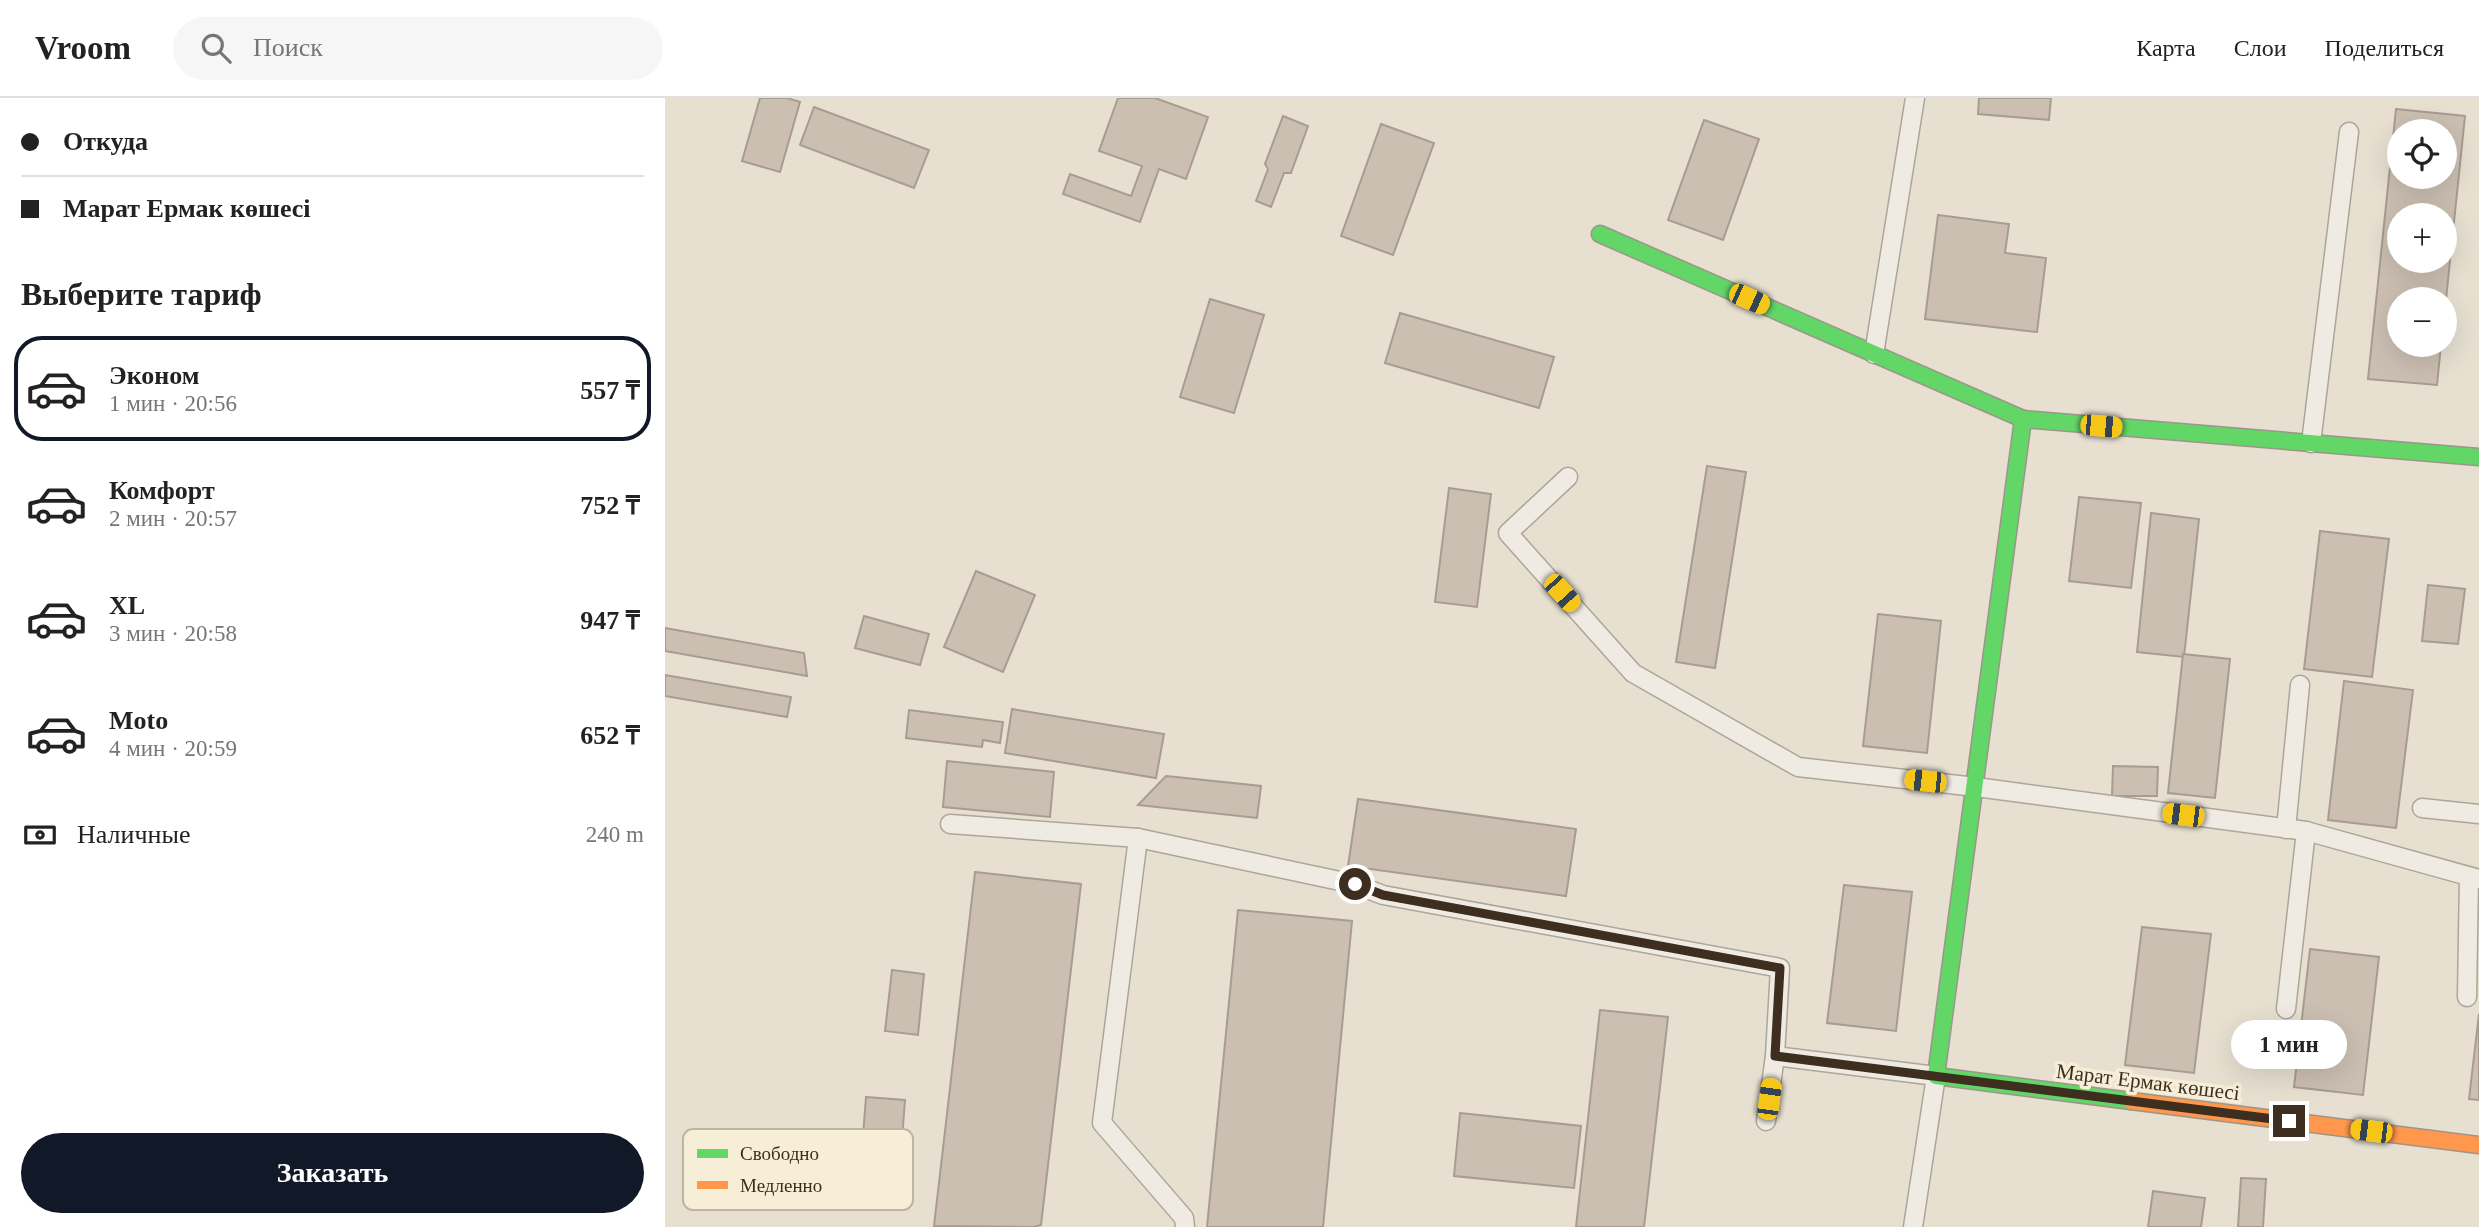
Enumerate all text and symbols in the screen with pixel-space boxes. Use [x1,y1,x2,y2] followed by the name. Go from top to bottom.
[173,17,663,80] search box
[197,29,235,67] icon: search
[35,30,131,66] text: Vroom
[253,33,323,62] text: Поиск
[2136,35,2196,61] text: Карта
[2234,35,2287,61] text: Слои
[2325,35,2444,61] text: Поделиться
[2387,119,2457,357] map controls
[2387,119,2457,189] button: locate
[63,127,148,156] text: Откуда
[63,194,311,223] text: Марат Ермак көшесі
[2387,203,2457,273] button: +
[21,276,262,312] text: Выберите тариф
[1726,281,1773,317] car
[2387,287,2457,357] button: −
[25,357,88,420] icon: car
[109,361,199,390] text: Эконом
[580,376,640,405] text: 557 ₸
[109,391,237,416] text: 1 мин · 20:56
[2080,414,2123,438] car
[25,472,88,535] icon: car
[109,476,215,505] text: Комфорт
[580,491,640,520] text: 752 ₸
[109,506,237,531] text: 2 мин · 20:57
[1541,570,1584,616] car
[25,587,88,650] icon: car
[109,591,145,620] text: XL
[580,606,640,635] text: 947 ₸
[109,621,237,646] text: 3 мин · 20:58
[25,702,88,765] icon: car
[109,706,168,735] text: Moto
[580,721,640,750] text: 652 ₸
[109,736,237,761] text: 4 мин · 20:59
[1904,768,1947,794] car
[2161,802,2206,828] car
[21,816,59,854] icon: cash
[77,820,190,849] text: Наличные
[586,822,644,847] text: 240 m
[1339,868,1371,900] route start
[2231,1020,2347,1068] callout: 1 мин
[2259,1032,2319,1057] text: 1 мин
[2055,1059,2241,1105] street label: Марат Ермак көшесі
[1756,1077,1783,1121] car
[2273,1105,2305,1137] route end
[2349,1118,2394,1144] car
[683,1129,913,1210] legend
[21,1133,644,1213] button: Заказать
[740,1143,819,1164] text: Свободно
[740,1175,822,1196] text: Медленно

